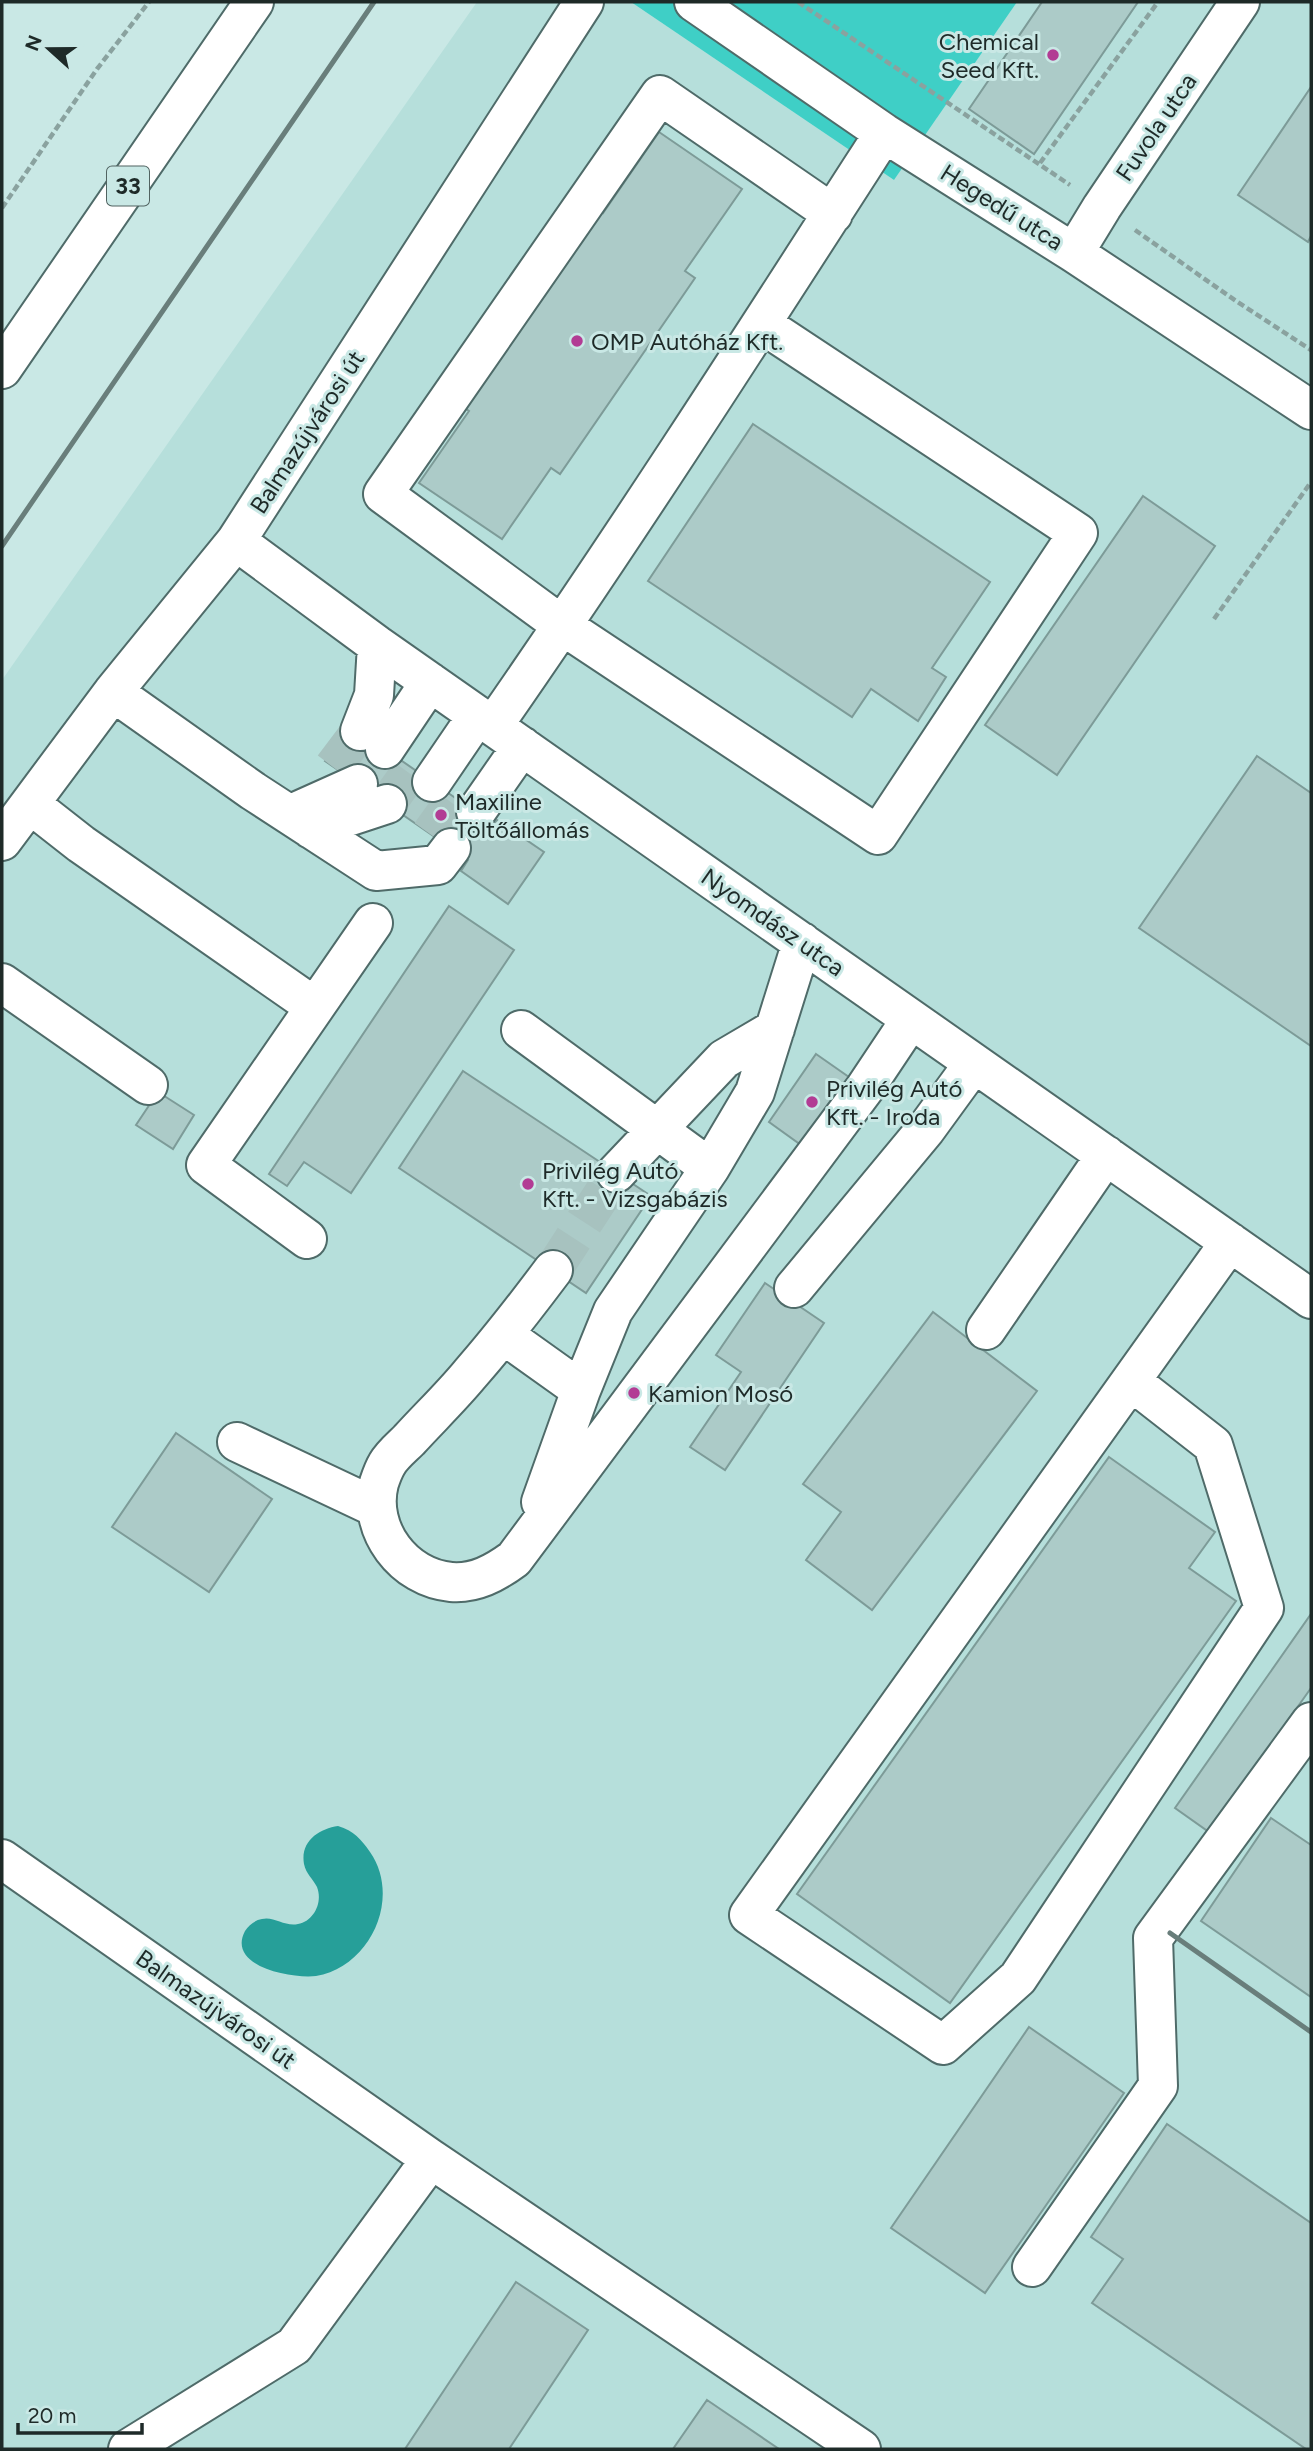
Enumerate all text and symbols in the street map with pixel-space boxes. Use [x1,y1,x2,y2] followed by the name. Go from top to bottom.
[14,14,84,84] north arrow
[939,27,1039,84] place label: Chemical Seed Kft.
[20,32,47,54] text: N
[1045,47,1061,63] marker: Chemical Seed Kft.
[1109,68,1203,186] street label: Fuvola utca
[935,158,1069,256] street label: Hegedű utca
[107,167,149,206] road number: 33
[591,327,783,356] place label: OMP Autóház Kft.
[569,333,585,349] marker: OMP Autóház Kft.
[244,345,370,519] street label: Balmazújvárosi út
[455,787,589,844] place label: Maxiline Töltőállomás
[433,807,449,823] marker: Maxiline Töltőállomás
[696,862,850,982] street label: Nyomdász utca
[826,1074,963,1131] place label: Privilég Autó Kft. - Iroda
[804,1094,820,1110] marker: Privilég Autó Kft. - Iroda
[542,1156,728,1213] place label: Privilég Autó Kft. - Vizsgabázis
[520,1176,536,1192] marker: Privilég Autó Kft. - Vizsgabázis
[648,1379,793,1408] place label: Kamion Mosó
[626,1385,642,1401] marker: Kamion Mosó
[131,1943,301,2075] street label: Balmazújvárosi út
[18,2392,142,2436] scale bar
[28,2403,76,2428] text: 20 m

